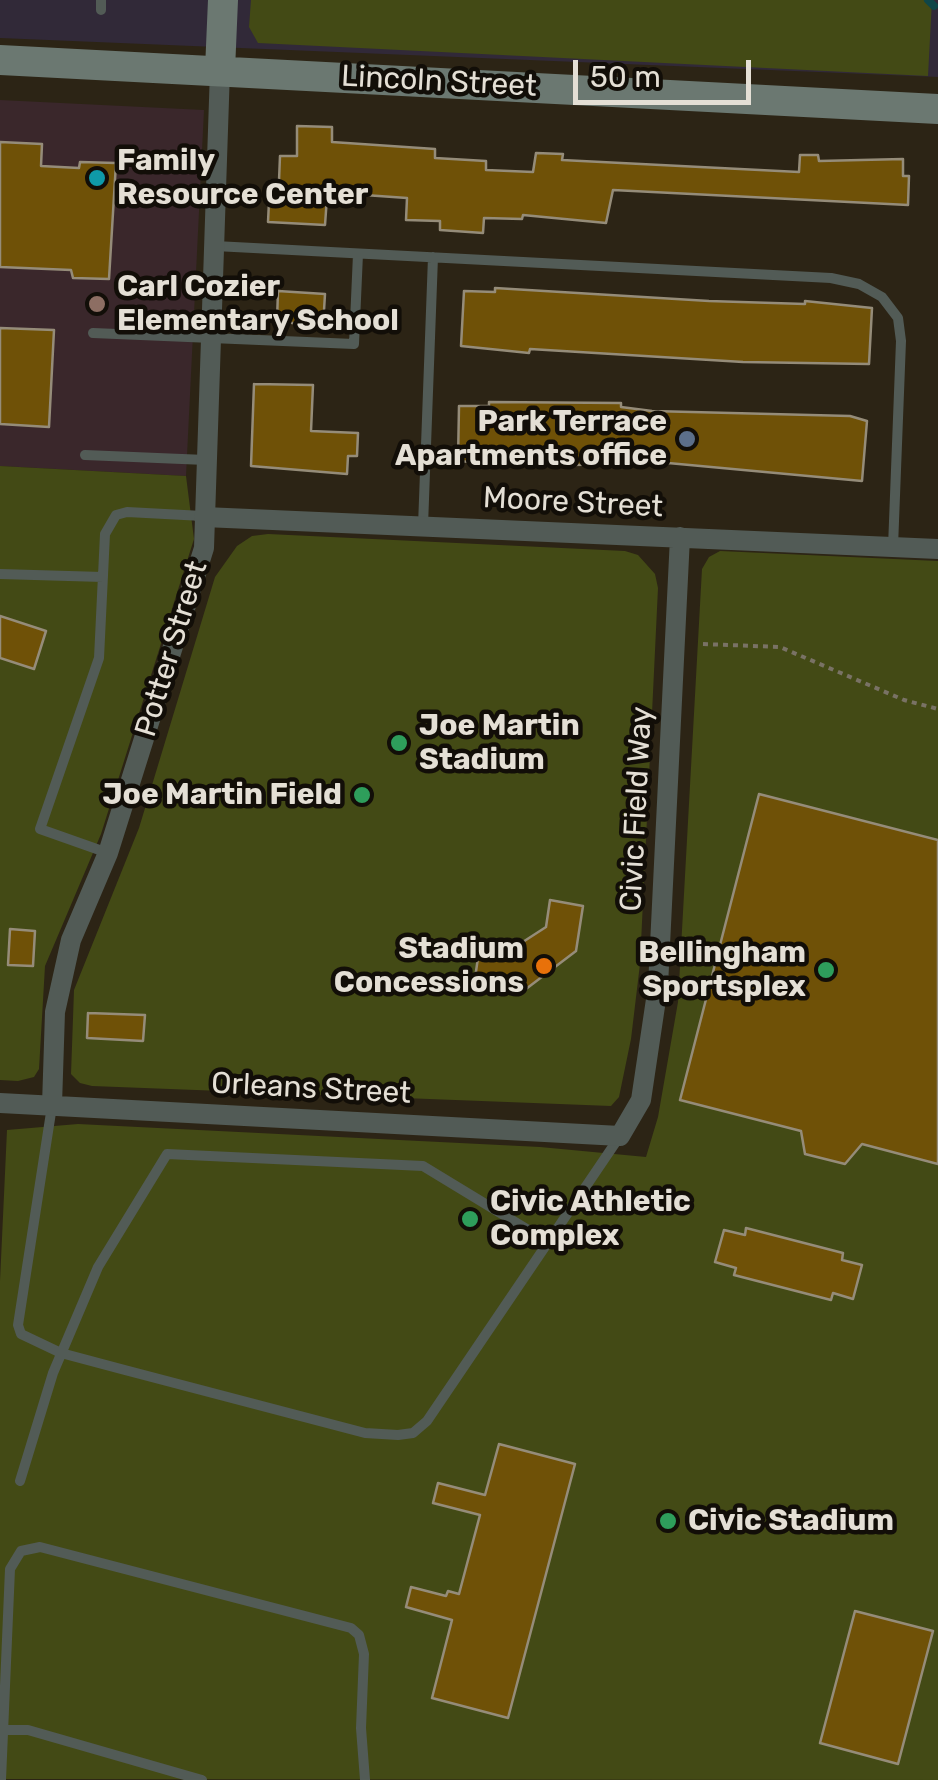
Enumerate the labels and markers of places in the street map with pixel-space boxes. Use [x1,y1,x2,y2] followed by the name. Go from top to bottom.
[117,143,368,214] place label: Family Resource Center
[86,167,108,189] marker: Family Resource Center
[117,269,399,340] place label: Carl Cozier Elementary School
[86,293,108,315] marker: Carl Cozier Elementary School
[395,404,667,474] place label: Park Terrace Apartments office
[676,428,698,450] marker: Park Terrace Apartments office
[419,708,580,778] place label: Joe Martin Stadium
[388,732,410,754] marker: Joe Martin Stadium
[102,777,342,813] place label: Joe Martin Field
[351,784,373,806] marker: Joe Martin Field
[334,931,524,1002] place label: Stadium Concessions
[638,935,806,1006] place label: Bellingham Sportsplex
[533,955,555,977] marker: Stadium Concessions
[815,959,837,981] marker: Bellingham Sportsplex
[490,1184,691,1254] place label: Civic Athletic Complex
[459,1208,481,1230] marker: Civic Athletic Complex
[688,1503,894,1539] place label: Civic Stadium
[657,1510,679,1532] marker: Civic Stadium

